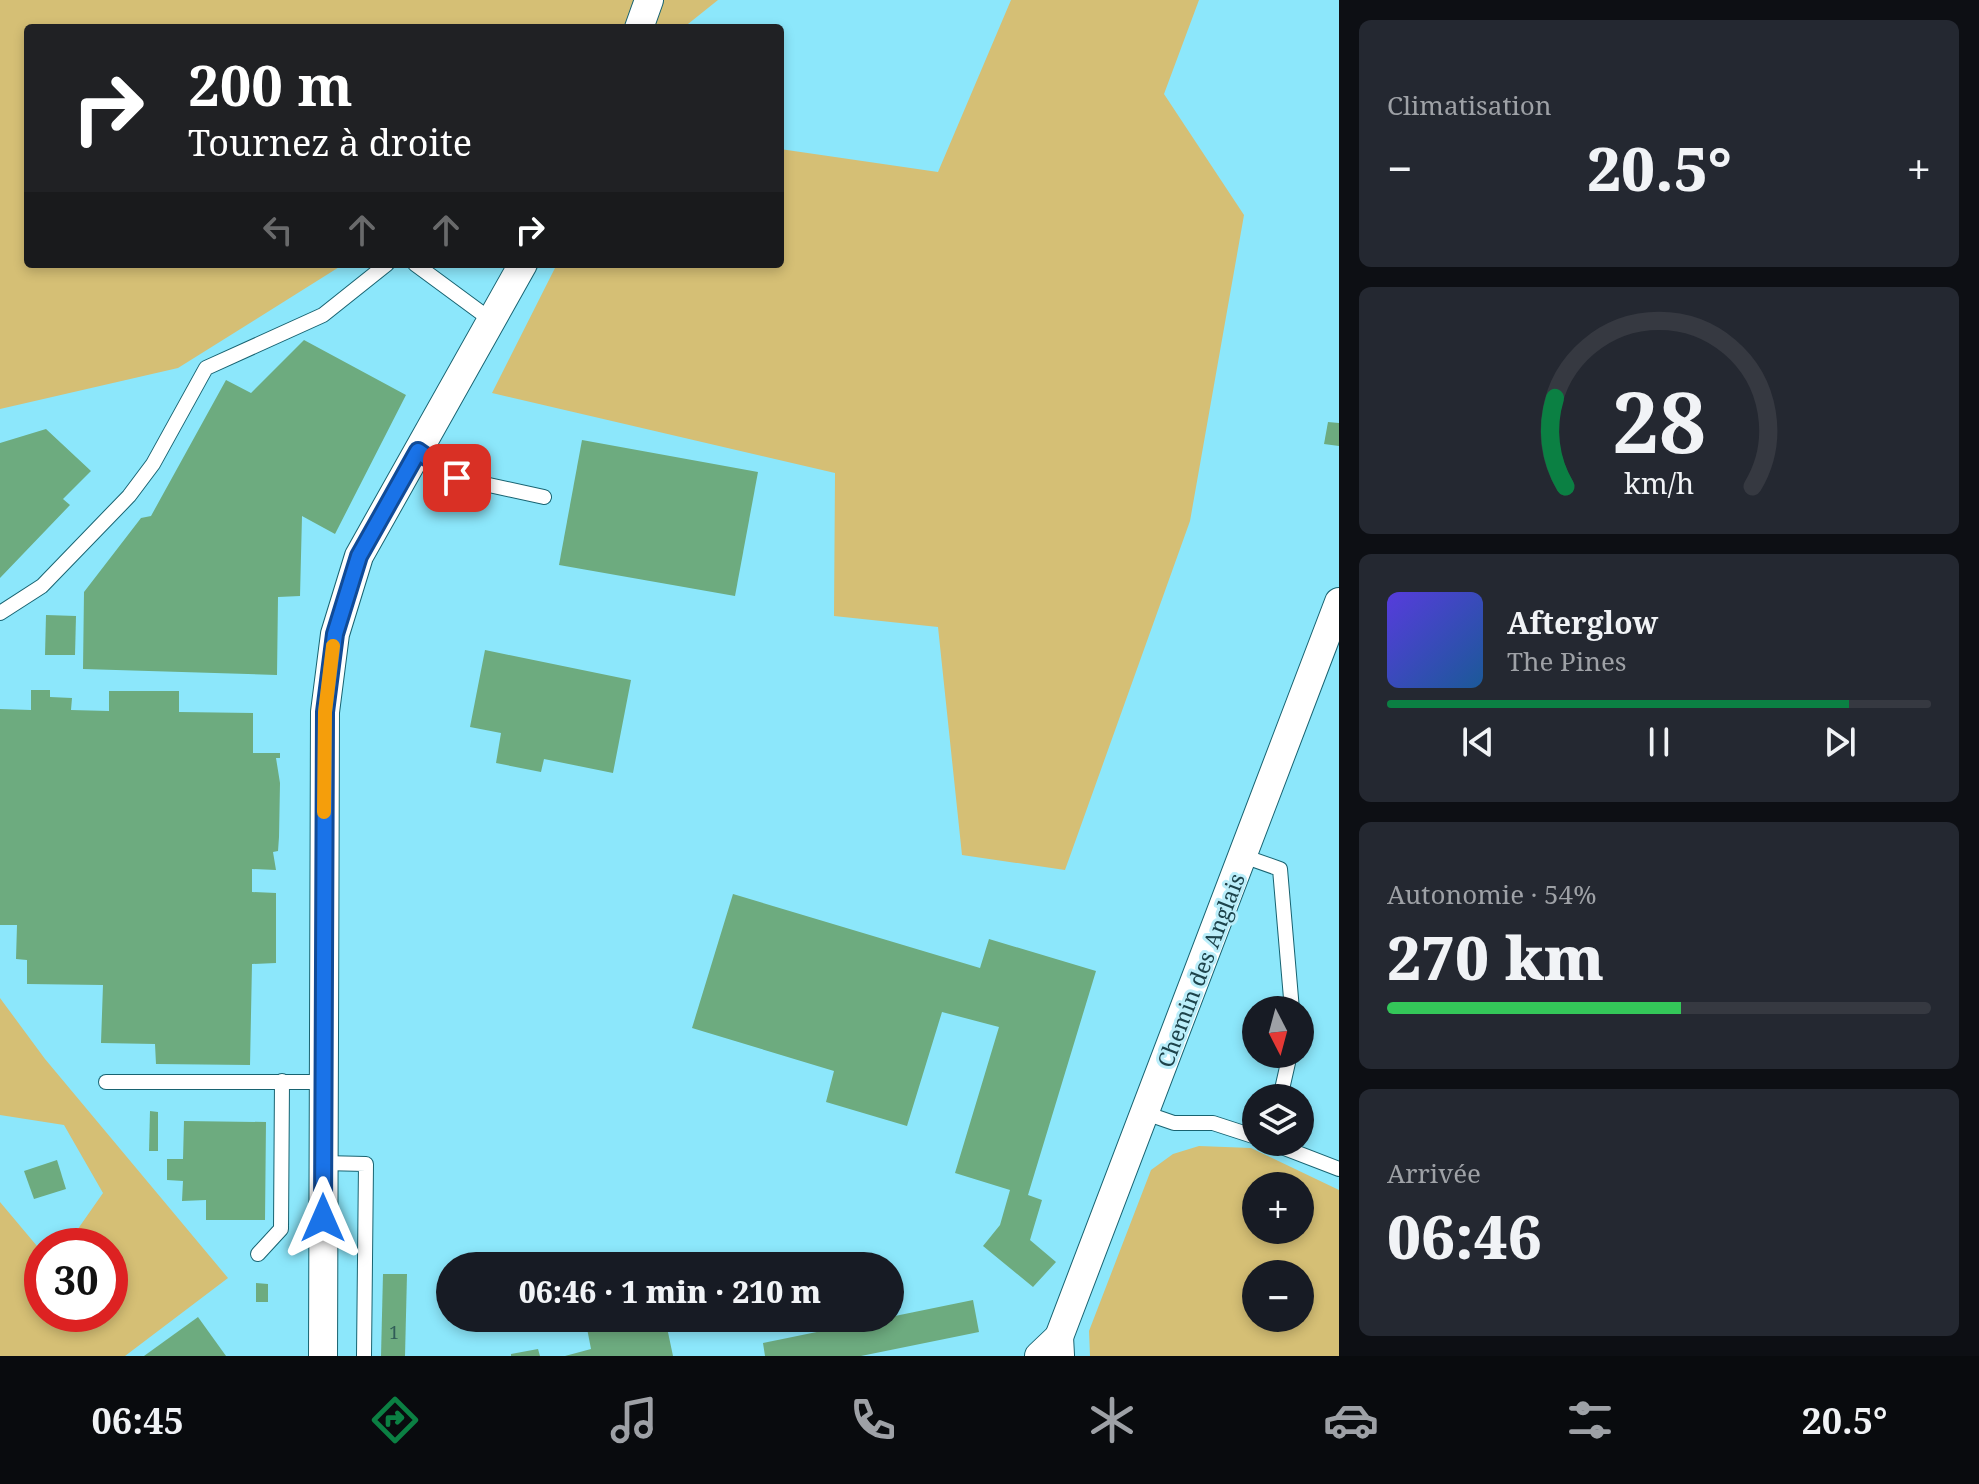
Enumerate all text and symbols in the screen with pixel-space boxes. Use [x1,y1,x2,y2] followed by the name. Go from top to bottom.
[188,46,353,122] text: 200 m
[56,56,160,160] icon: right
[1387,87,1552,123] text: Climatisation
[188,118,472,167] text: Tournez à droite
[1587,127,1732,209] text: 20.5°
[1387,138,1412,198] text: −
[1906,138,1931,198] text: +
[256,208,300,252] icon: left
[340,208,384,252] icon: ahead
[424,208,468,252] icon: ahead
[508,208,552,252] icon: right
[1612,363,1706,476] text: 28
[423,444,491,512] pin
[435,456,479,500] icon: arrive
[1624,463,1694,502] text: km/h
[1507,602,1658,643] text: Afterglow
[1507,643,1627,679] text: The Pines
[1456,720,1500,764] icon: previous
[1637,720,1681,764] icon: pause
[1818,720,1862,764] icon: next
[1149,869,1251,1071] street label: Chemin des Anglais
[1387,876,1596,912] text: Autonomie · 54%
[1387,916,1604,998] text: 270 km
[1242,996,1314,1068] north arrow
[1242,996,1314,1332] map controls
[1242,1084,1314,1156] button: layers
[1387,1155,1481,1191] text: Arrivée
[1242,1172,1314,1244] button: +
[281,1176,365,1260] position arrow
[1387,1195,1542,1277] text: 06:46
[24,1228,128,1332] speed limit sign: 30
[1242,1260,1314,1332] button: −
[519,1271,821,1312] text: 06:46 · 1 min · 210 m
[389,1320,399,1344] house number: 1
[367,1392,423,1448] icon: directions
[606,1392,662,1448] icon: music
[845,1392,901,1448] icon: phone
[1084,1392,1140,1448] icon: climate
[1323,1392,1379,1448] icon: car
[1562,1392,1618,1448] icon: filters
[92,1396,184,1445] text: 06:45
[1801,1396,1887,1445] text: 20.5°

